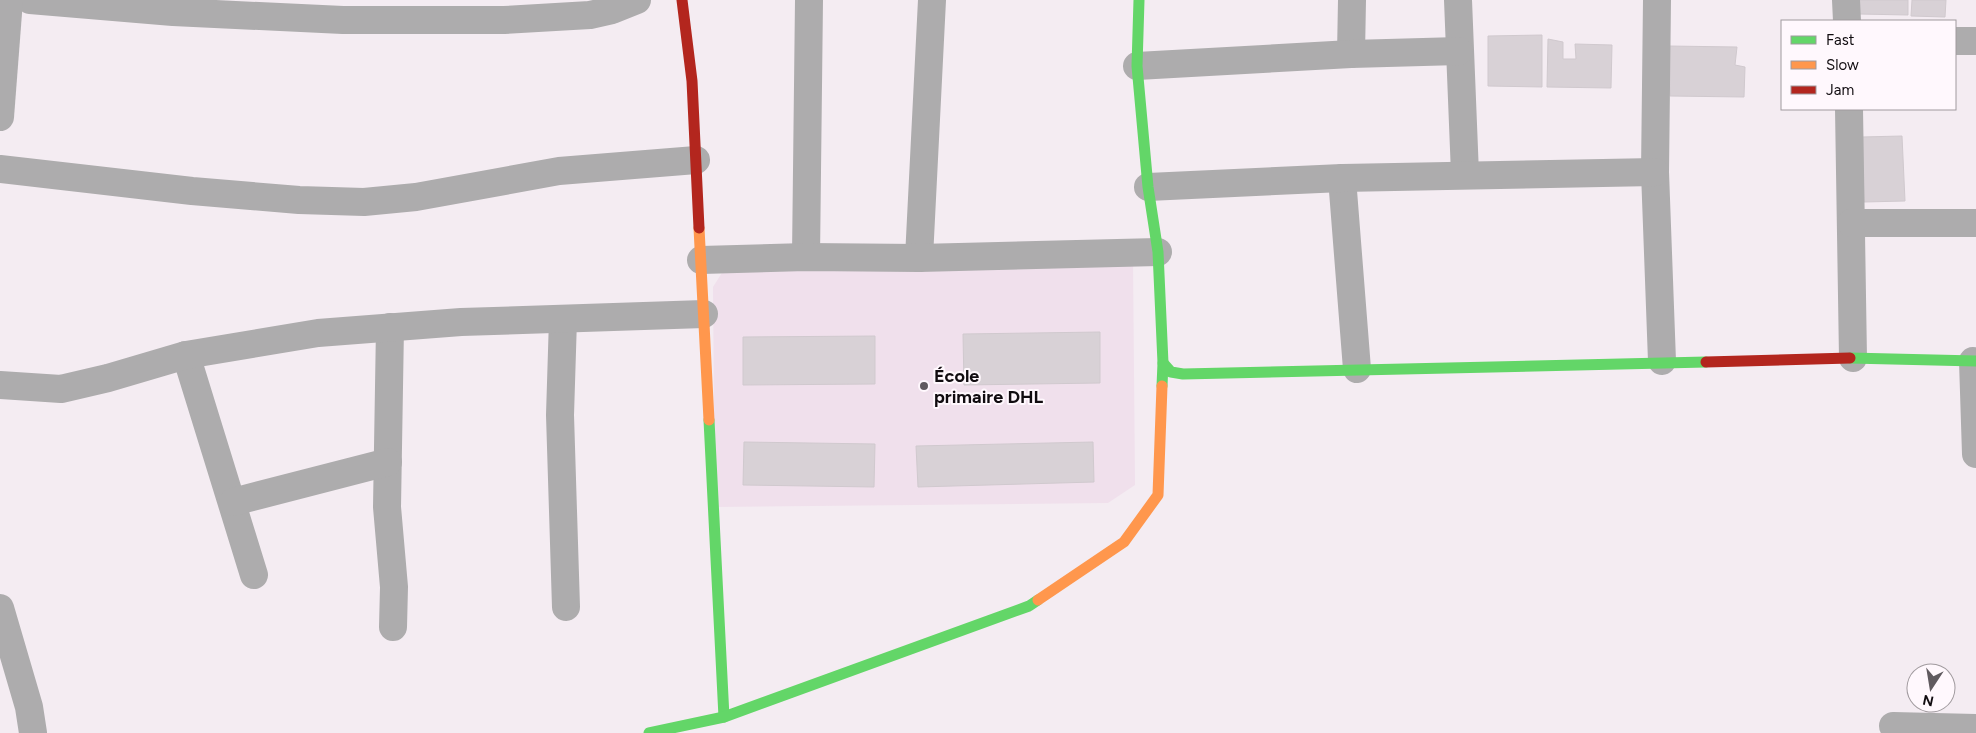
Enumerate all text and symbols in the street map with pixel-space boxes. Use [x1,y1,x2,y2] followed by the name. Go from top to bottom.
[1781,20,1956,110] legend
[1826,31,1855,49] text: Fast
[1826,56,1859,74] text: Slow
[1826,81,1854,99] text: Jam
[934,365,1044,408] place label: École primaire DHL
[918,380,930,392] marker: École primaire DHL
[1906,663,1956,713] north arrow
[1921,691,1935,710] text: N

